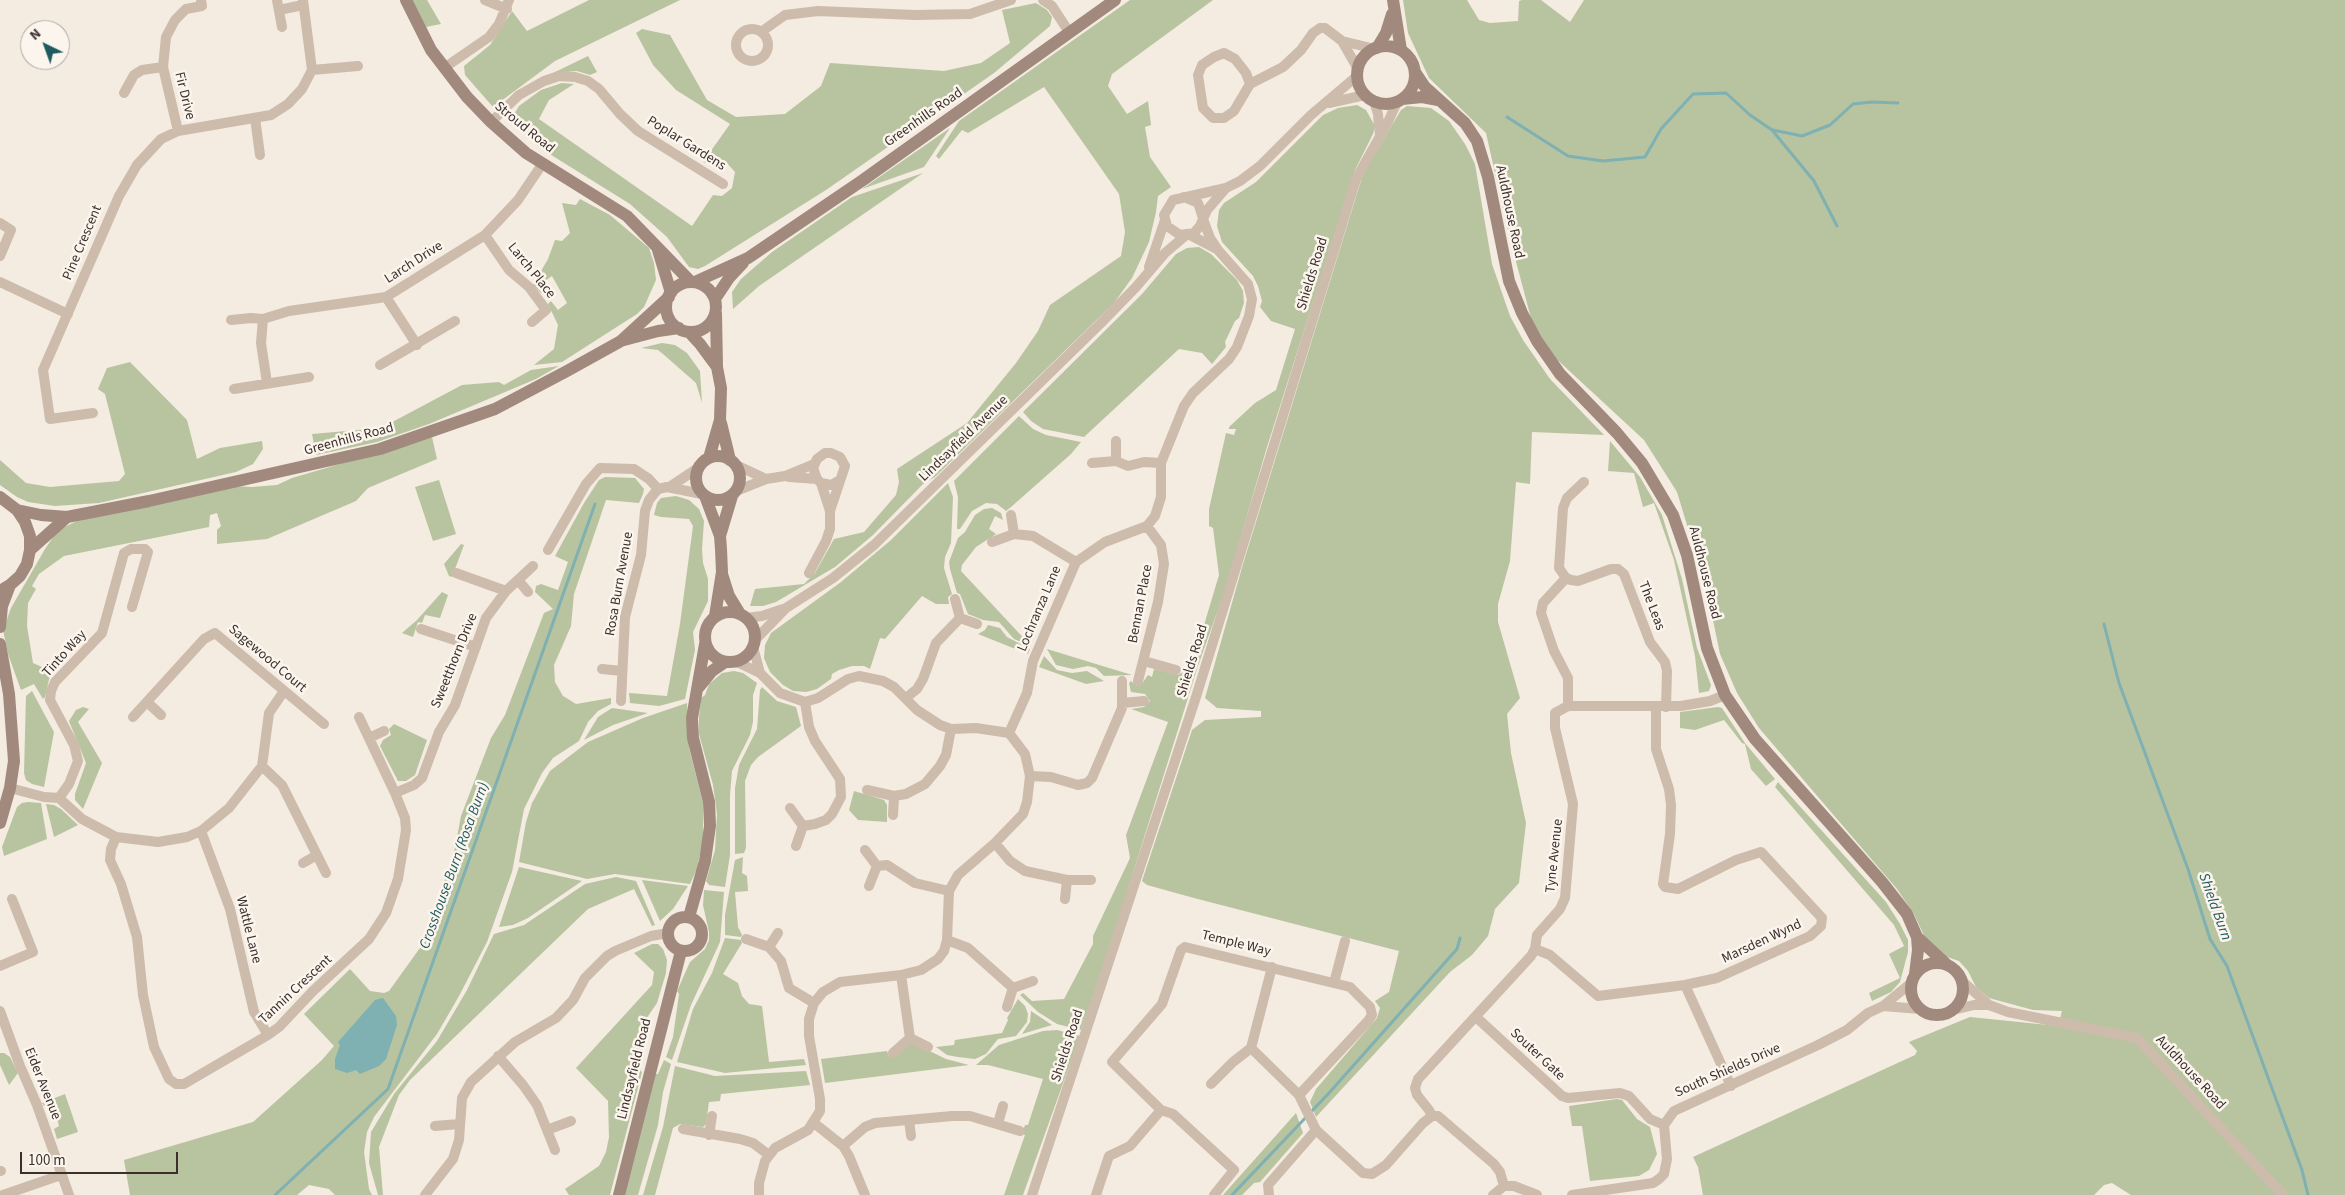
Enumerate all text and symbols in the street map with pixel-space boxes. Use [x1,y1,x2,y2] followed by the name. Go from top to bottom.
[20,20,70,70] north arrow
[25,24,46,45] text: N
[170,71,198,121] street label: Fir Drive
[882,85,966,151] street label: Greenhills Road
[491,99,557,157] street label: Stroud Road
[643,113,729,175] street label: Poplar Gardens
[1491,164,1527,260] street label: Auldhouse Road
[60,203,106,283] street label: Pine Crescent
[1294,235,1332,313] street label: Shields Road
[382,238,446,288] street label: Larch Drive
[503,240,559,302] street label: Larch Place
[916,392,1012,486] street label: Lindsayfield Avenue
[302,420,396,460] street label: Greenhills Road
[1684,525,1724,621] street label: Auldhouse Road
[603,531,637,637] street label: Rosa Burn Avenue
[1125,563,1157,645] street label: Bennan Place
[1014,564,1066,654] street label: Lochranza Lane
[1634,579,1668,633] street label: The Leas
[428,611,482,711] street label: Sweetthorn Drive
[224,621,310,697] street label: Sagewood Court
[1174,622,1212,700] street label: Shields Road
[39,627,91,681] street label: Tinto Way
[416,780,494,952] water label: Crosshouse Burn (Rosa Burn)
[1543,818,1567,894] street label: Tyne Avenue
[2194,871,2234,943] water label: Shield Burn
[232,895,264,965] street label: Wattle Lane
[1719,916,1805,968] street label: Marsden Wynd
[1200,927,1272,961] street label: Temple Way
[256,952,336,1028] street label: Tannin Crescent
[1048,1007,1088,1085] street label: Shields Road
[614,1017,656,1121] street label: Lindsayfield Road
[1506,1025,1568,1085] street label: Souter Gate
[2151,1033,2229,1113] street label: Auldhouse Road
[1673,1040,1783,1102] street label: South Shields Drive
[20,1045,64,1123] street label: Eider Avenue
[22,1142,180,1174] scale bar
[28,1150,66,1171] text: 100 m

